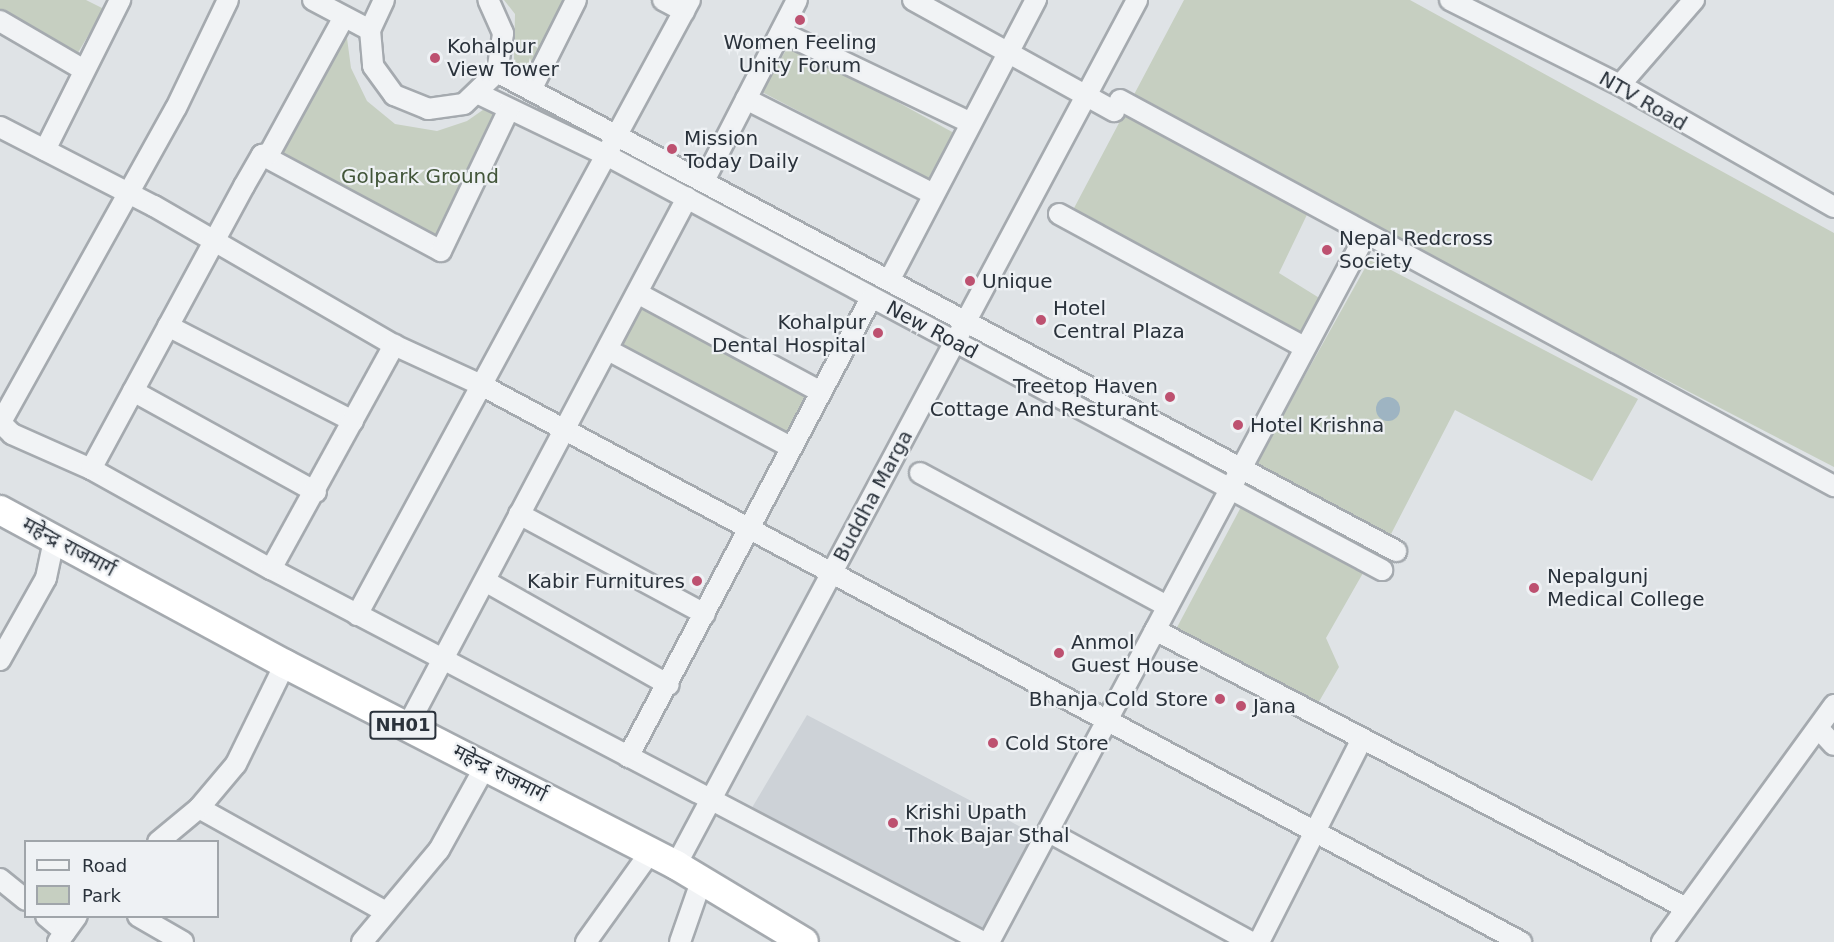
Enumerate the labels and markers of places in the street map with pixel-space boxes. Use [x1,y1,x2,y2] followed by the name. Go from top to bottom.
[793,13,807,27] marker: Women Feeling Unity Forum
[723,30,877,77] place label: Women Feeling Unity Forum
[447,34,559,81] place label: Kohalpur View Tower
[428,51,442,65] marker: Kohalpur View Tower
[684,126,799,173] place label: Mission Today Daily
[665,142,679,156] marker: Mission Today Daily
[1339,226,1493,273] place label: Nepal Redcross Society
[1320,243,1334,257] marker: Nepal Redcross Society
[982,269,1053,293] place label: Unique
[963,274,977,288] marker: Unique
[1053,296,1185,343] place label: Hotel Central Plaza
[712,310,866,357] place label: Kohalpur Dental Hospital
[1034,313,1048,327] marker: Hotel Central Plaza
[871,326,885,340] marker: Kohalpur Dental Hospital
[930,374,1158,421] place label: Treetop Haven Cottage And Resturant
[1163,390,1177,404] marker: Treetop Haven Cottage And Resturant
[1250,413,1384,437] place label: Hotel Krishna
[1231,418,1245,432] marker: Hotel Krishna
[1547,564,1705,611] place label: Nepalgunj Medical College
[527,569,685,593] place label: Kabir Furnitures
[690,574,704,588] marker: Kabir Furnitures
[1525,579,1543,597] marker: Nepalgunj Medical College
[1071,630,1199,677] place label: Anmol Guest House
[1052,646,1066,660] marker: Anmol Guest House
[1029,687,1208,711] place label: Bhanja Cold Store
[1213,692,1227,706] marker: Bhanja Cold Store
[1253,694,1296,718] place label: Jana
[1234,699,1248,713] marker: Jana
[1005,731,1109,755] place label: Cold Store
[986,736,1000,750] marker: Cold Store
[905,800,1069,847] place label: Krishi Upath Thok Bajar Sthal
[886,816,900,830] marker: Krishi Upath Thok Bajar Sthal

